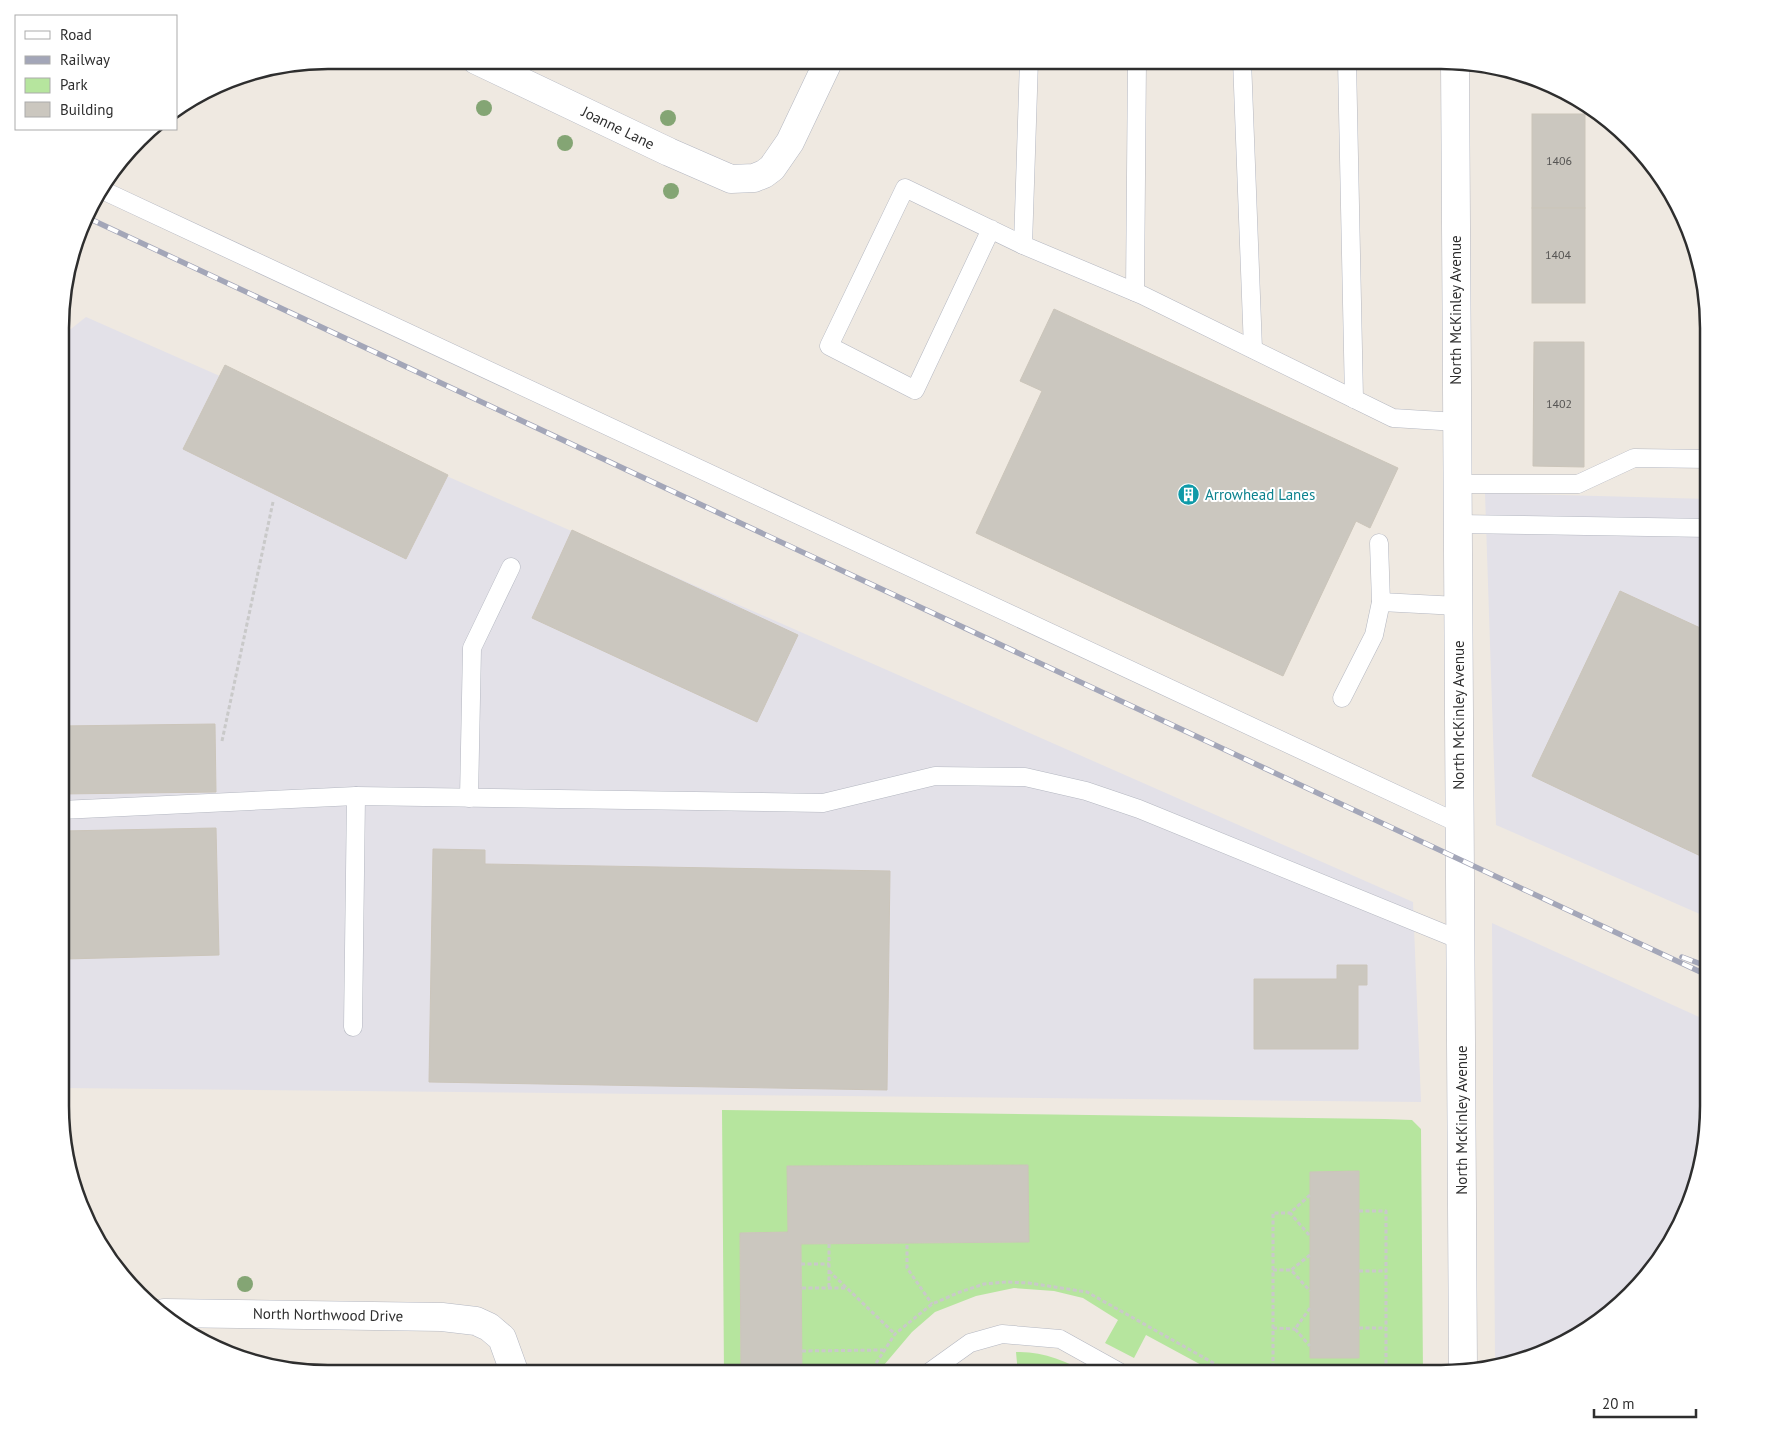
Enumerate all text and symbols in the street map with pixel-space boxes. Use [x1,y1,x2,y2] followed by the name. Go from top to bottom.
[15,15,178,130] legend
[60,25,92,44] text: Road
[60,50,110,69] text: Railway
[60,75,88,94] text: Park
[60,100,114,119] text: Building
[578,101,658,153] street label: Joanne Lane
[1546,153,1572,168] house number: 1406
[1446,235,1465,385] street label: North McKinley Avenue
[1545,247,1572,262] house number: 1404
[1546,396,1572,411] house number: 1402
[1177,483,1201,507] building icon: Arrowhead Lanes
[1205,485,1315,504] place label: Arrowhead Lanes
[1449,640,1468,790] street label: North McKinley Avenue
[1452,1045,1471,1195] street label: North McKinley Avenue
[253,1304,403,1325] street label: North Northwood Drive
[1594,1386,1696,1418] scale bar
[1602,1394,1635,1413] text: 20 m

